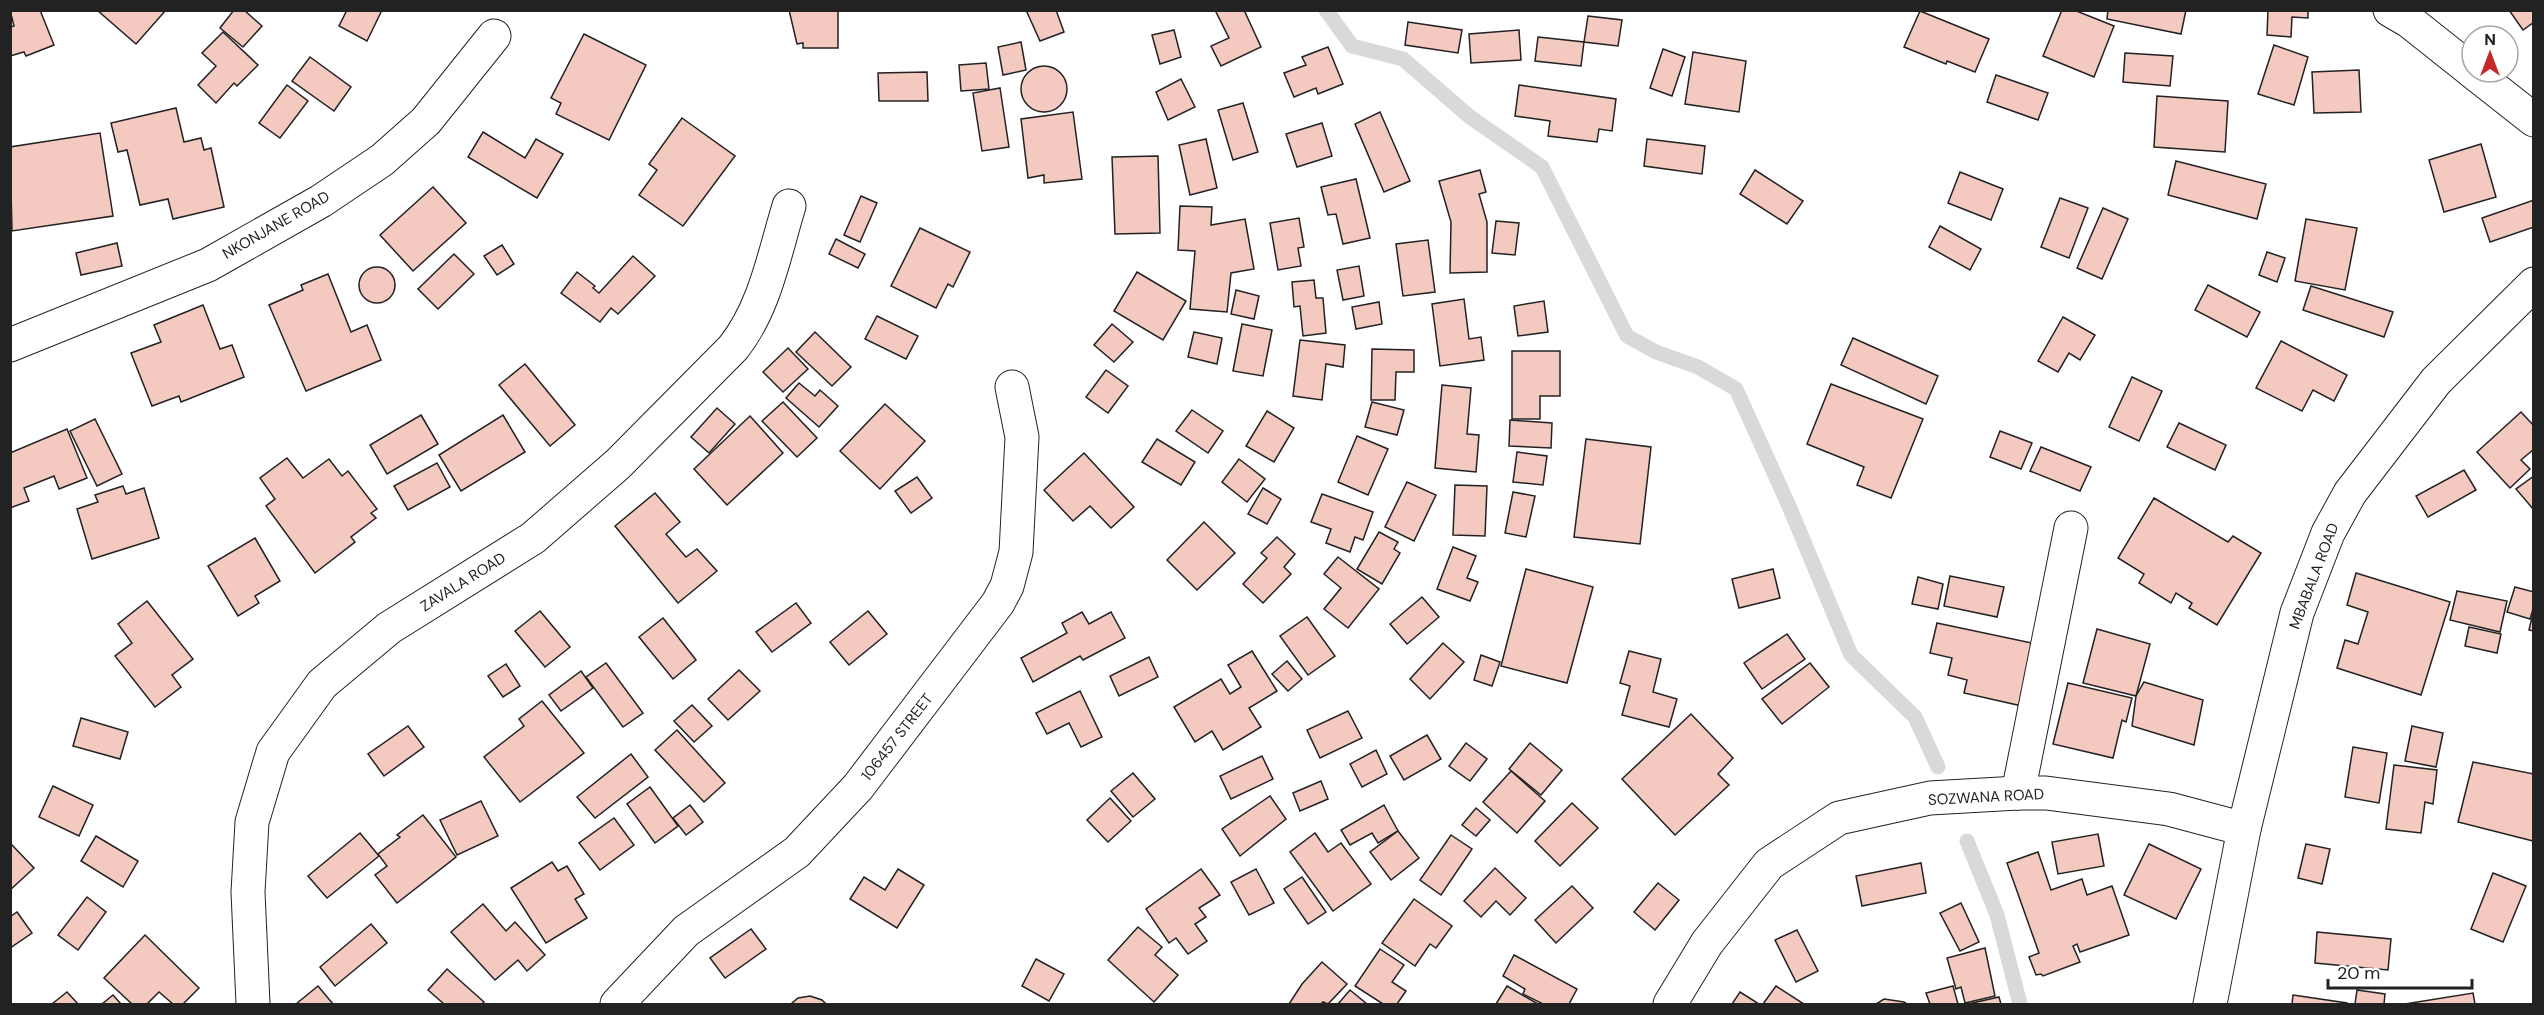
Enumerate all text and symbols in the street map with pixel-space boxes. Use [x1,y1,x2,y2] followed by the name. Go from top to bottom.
[2460,24,2520,84] north arrow
[2484,29,2496,50] text: N
[219,186,333,264] street label: NKONJANE ROAD
[2285,520,2343,632] street label: MBABALA ROAD
[417,548,509,616] street label: ZAVALA ROAD
[857,689,937,785] street label: 106457 STREET
[1927,784,2045,810] street label: SOZWANA ROAD
[2328,952,2472,990] scale bar
[2337,961,2380,985] text: 20 m

